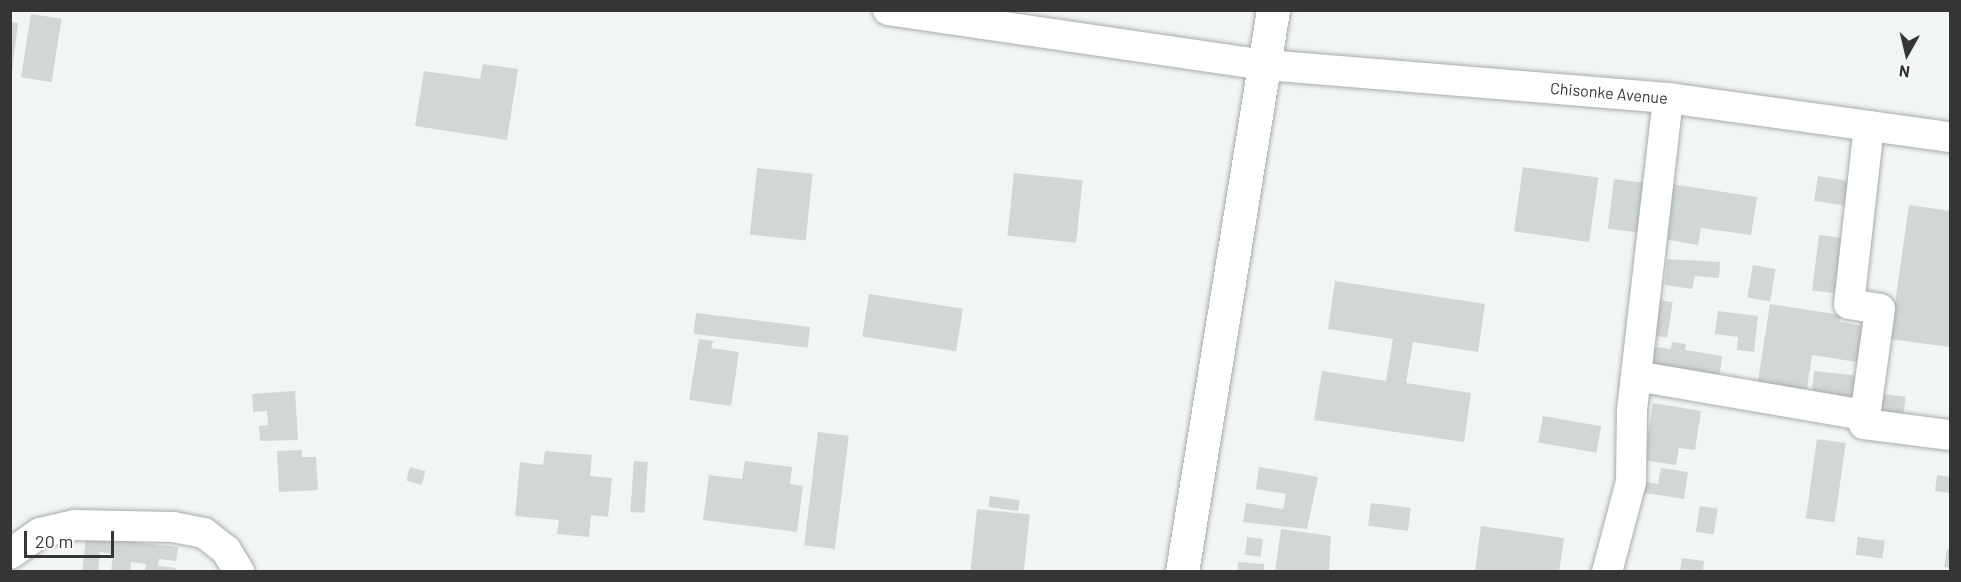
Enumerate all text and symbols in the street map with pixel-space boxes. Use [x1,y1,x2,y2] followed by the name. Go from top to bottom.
[1877,24,1937,84] north arrow
[1898,62,1911,82] text: N
[1550,78,1668,108] street label: Chisonke Avenue
[27,519,117,557] scale bar
[35,530,73,552] text: 20 m

